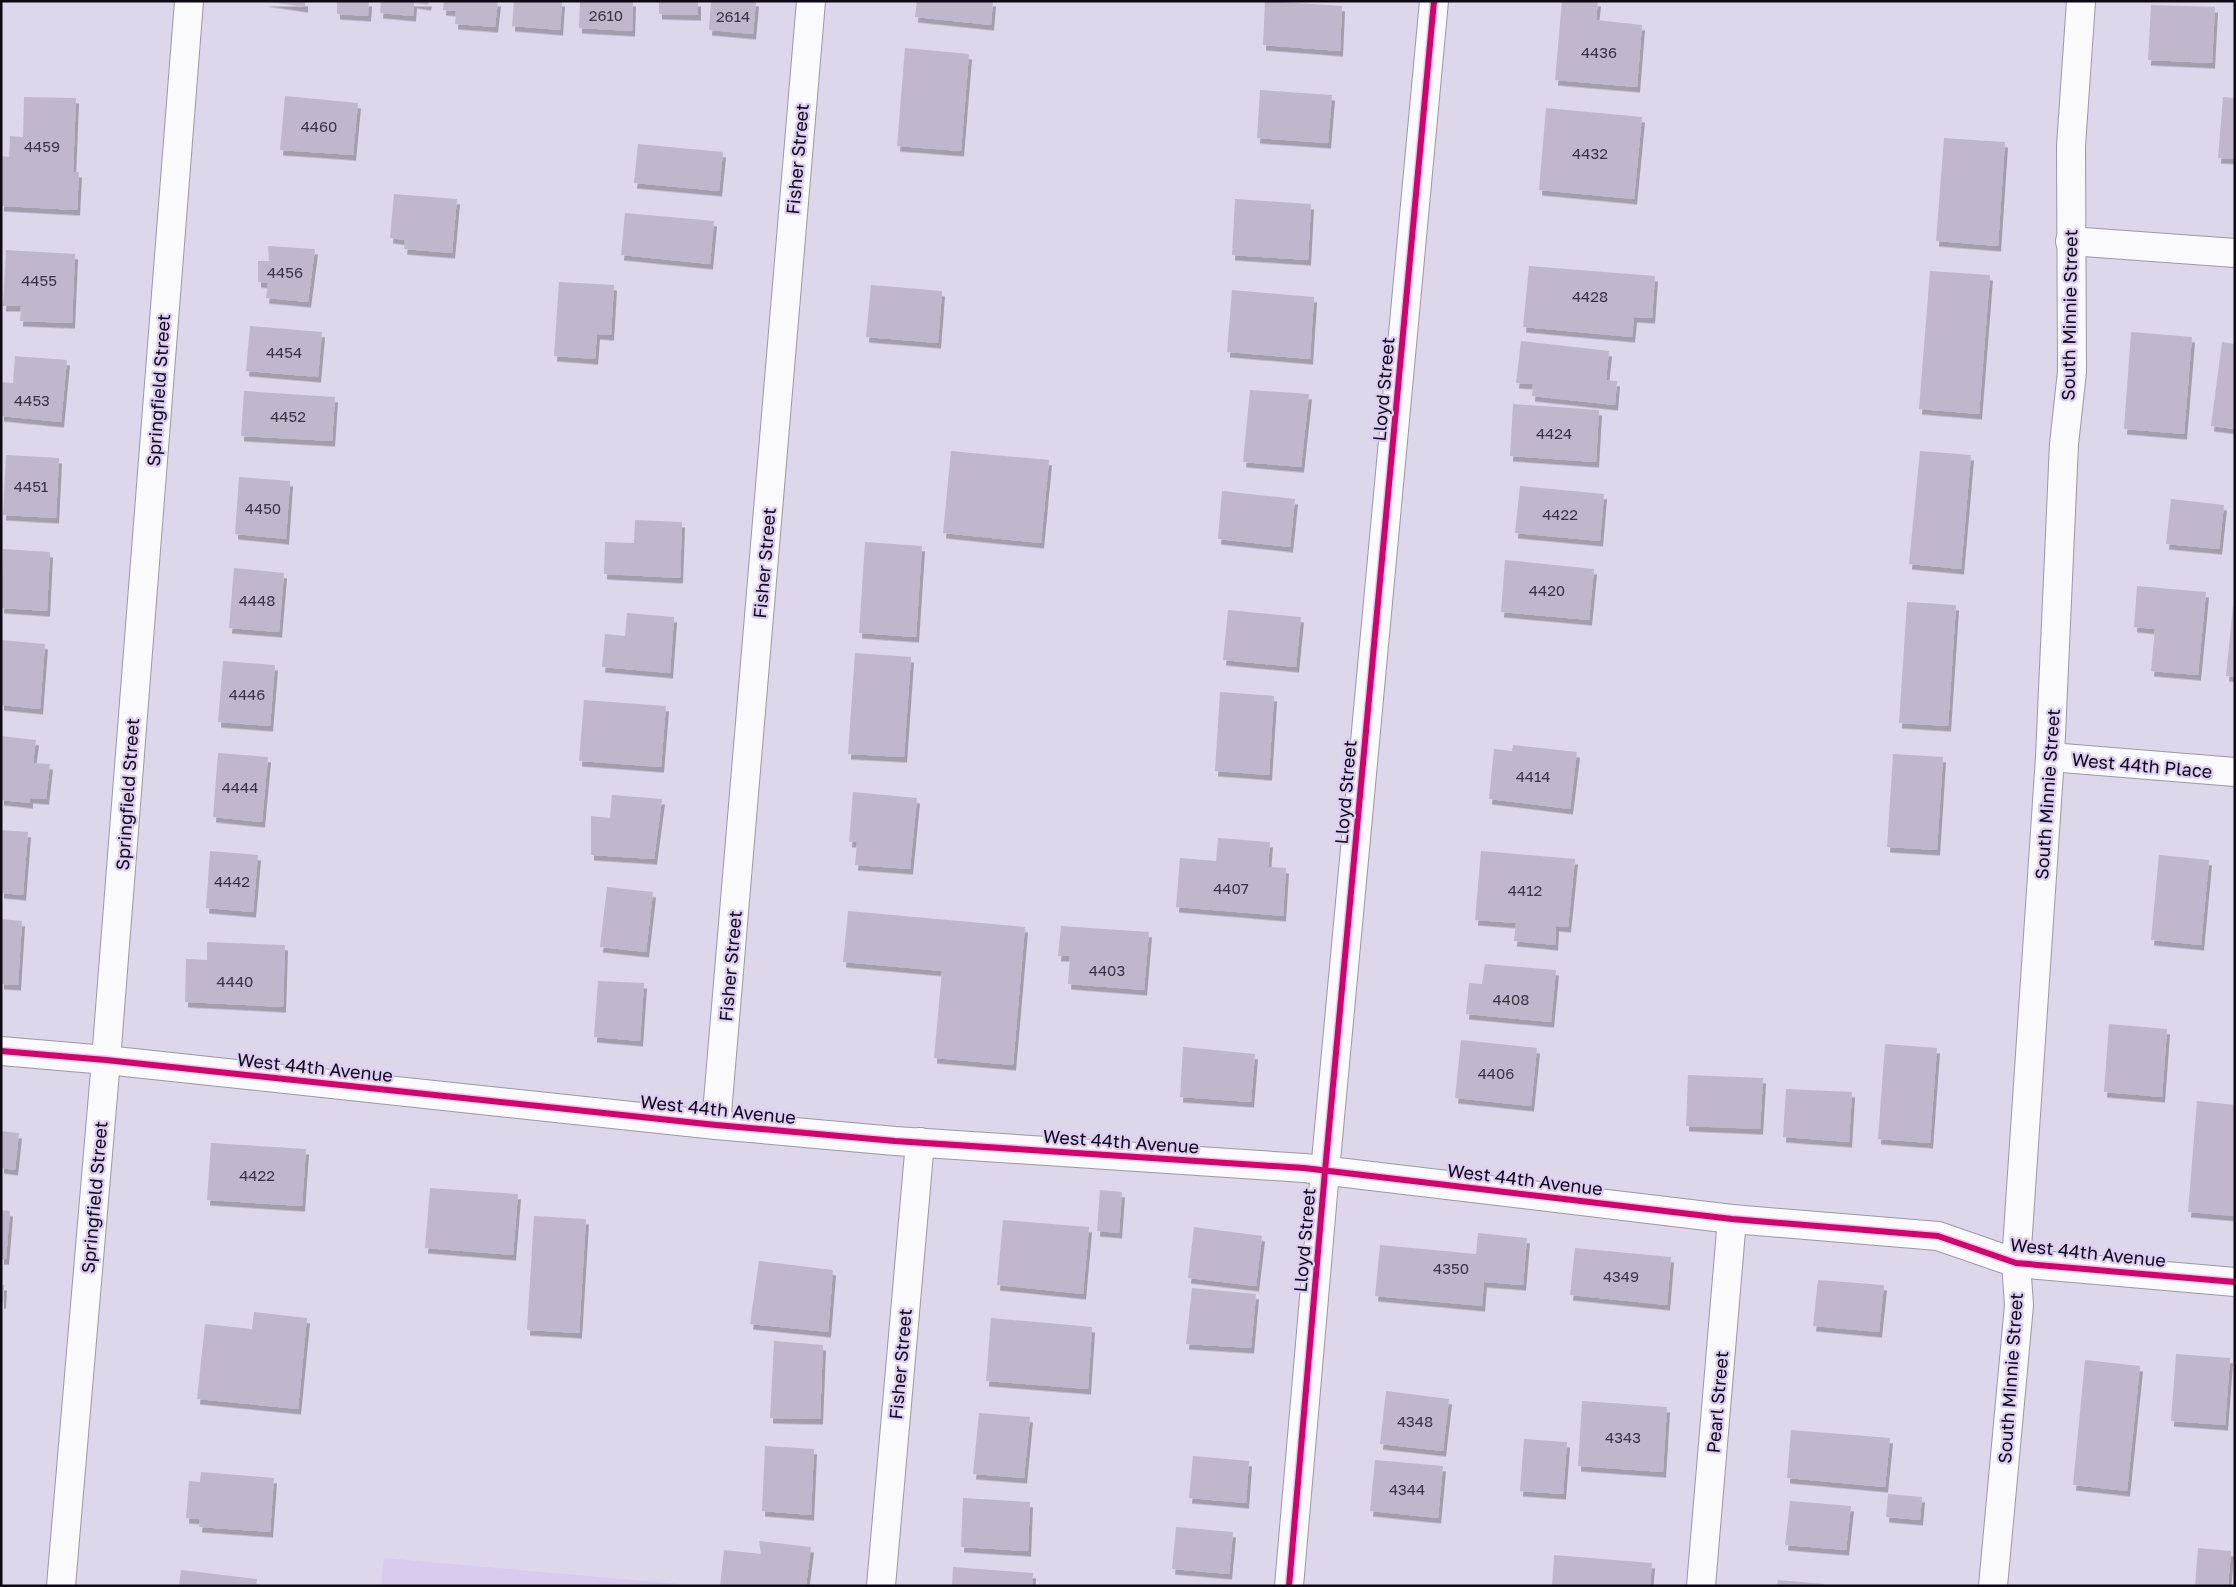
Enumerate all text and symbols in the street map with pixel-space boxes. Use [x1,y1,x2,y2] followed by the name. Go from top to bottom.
[589,6,623,24] house number: 2610
[716,7,750,25] house number: 2614
[1581,43,1617,61] house number: 4436
[781,103,813,215] street label: Fisher Street
[301,117,337,135] house number: 4460
[24,137,60,155] house number: 4459
[1572,144,1608,162] house number: 4432
[2057,229,2081,401] street label: South Minnie Street
[267,263,303,281] house number: 4456
[21,271,57,289] house number: 4455
[1572,287,1608,305] house number: 4428
[142,313,174,467] street label: Springfield Street
[1367,336,1399,442] street label: Lloyd Street
[266,343,302,361] house number: 4454
[14,391,50,409] house number: 4453
[270,407,306,425] house number: 4452
[1536,424,1572,442] house number: 4424
[14,477,48,495] house number: 4451
[245,499,281,517] house number: 4450
[1542,505,1578,523] house number: 4422
[748,507,780,619] street label: Fisher Street
[1529,581,1565,599] house number: 4420
[239,591,275,609] house number: 4448
[229,685,265,703] house number: 4446
[2030,708,2064,880] street label: South Minnie Street
[111,717,143,871] street label: Springfield Street
[1329,739,1361,845] street label: Lloyd Street
[2071,748,2213,782] street label: West 44th Place
[1516,767,1550,785] house number: 4414
[222,778,258,796] house number: 4444
[214,872,250,890] house number: 4442
[1213,879,1249,897] house number: 4407
[1508,881,1542,899] house number: 4412
[714,910,746,1022] street label: Fisher Street
[1089,961,1125,979] house number: 4403
[217,972,253,990] house number: 4440
[1493,990,1529,1008] house number: 4408
[236,1048,394,1086] street label: West 44th Avenue
[1478,1064,1514,1082] house number: 4406
[639,1090,797,1128] street label: West 44th Avenue
[76,1120,112,1274] street label: Springfield Street
[1042,1125,1200,1157] street label: West 44th Avenue
[1446,1159,1604,1199] street label: West 44th Avenue
[239,1166,275,1184] house number: 4422
[1288,1187,1320,1293] street label: Lloyd Street
[2009,1233,2167,1271] street label: West 44th Avenue
[1433,1259,1469,1277] house number: 4350
[1603,1267,1639,1285] house number: 4349
[1993,1292,2027,1464] street label: South Minnie Street
[884,1308,916,1420] street label: Fisher Street
[1702,1350,1732,1454] street label: Pearl Street
[1397,1412,1433,1430] house number: 4348
[1605,1428,1641,1446] house number: 4343
[1389,1480,1425,1498] house number: 4344

